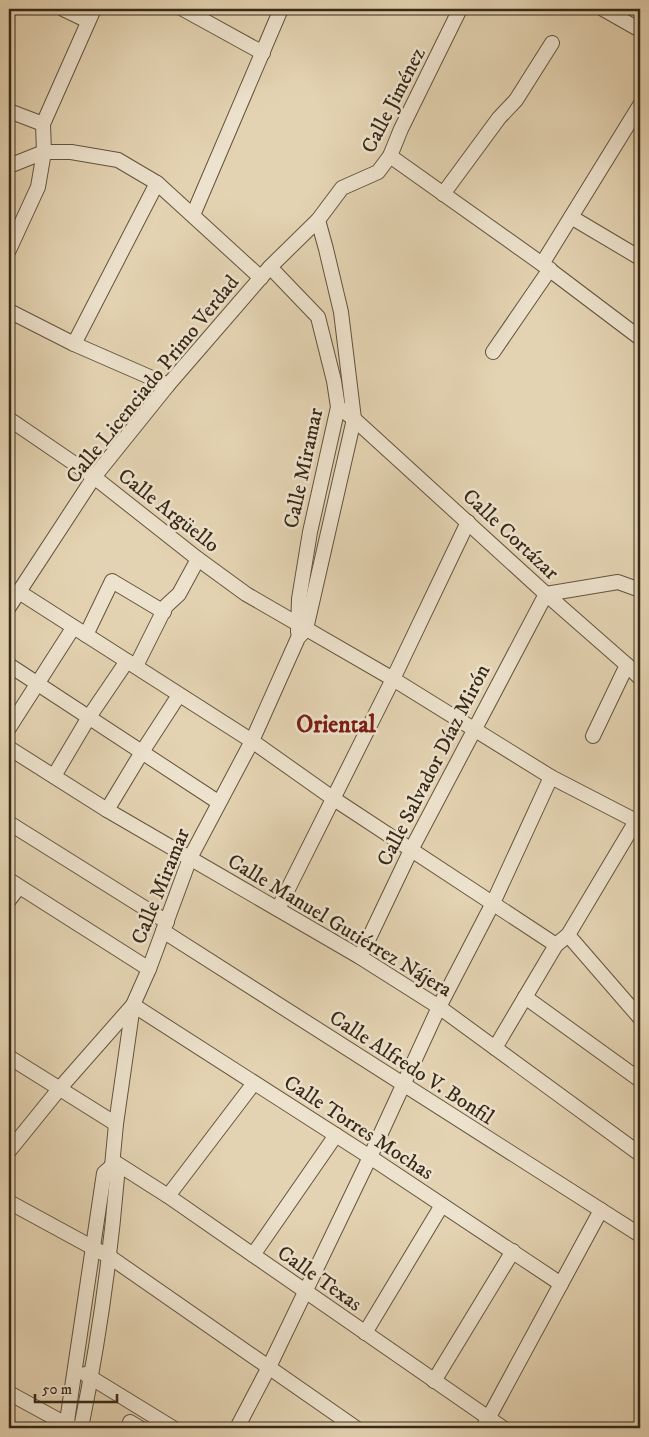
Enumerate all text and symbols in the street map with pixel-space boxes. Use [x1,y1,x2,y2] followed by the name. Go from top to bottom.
[356,43,432,158] street label: Calle Jiménez
[61,270,245,489] street label: Calle Licenciado Primo Verdad
[279,405,329,531] street label: Calle Miramar
[112,463,224,558] street label: Calle Argüello
[457,484,564,586] street label: Calle Cortázar
[372,660,496,871] street label: Calle Salvador Díaz Mirón
[296,710,377,740] district label: Oriental
[126,825,196,948] street label: Calle Miramar
[223,849,456,1003] street label: Calle Manuel Gutiérrez Nájera
[324,1005,499,1131] street label: Calle Alfredo V. Bonfil
[279,1070,438,1186] street label: Calle Torres Mochas
[272,1240,367,1317] street label: Calle Texas
[35,1372,118,1404] scale bar
[42,1380,72,1399] text: 50 m

